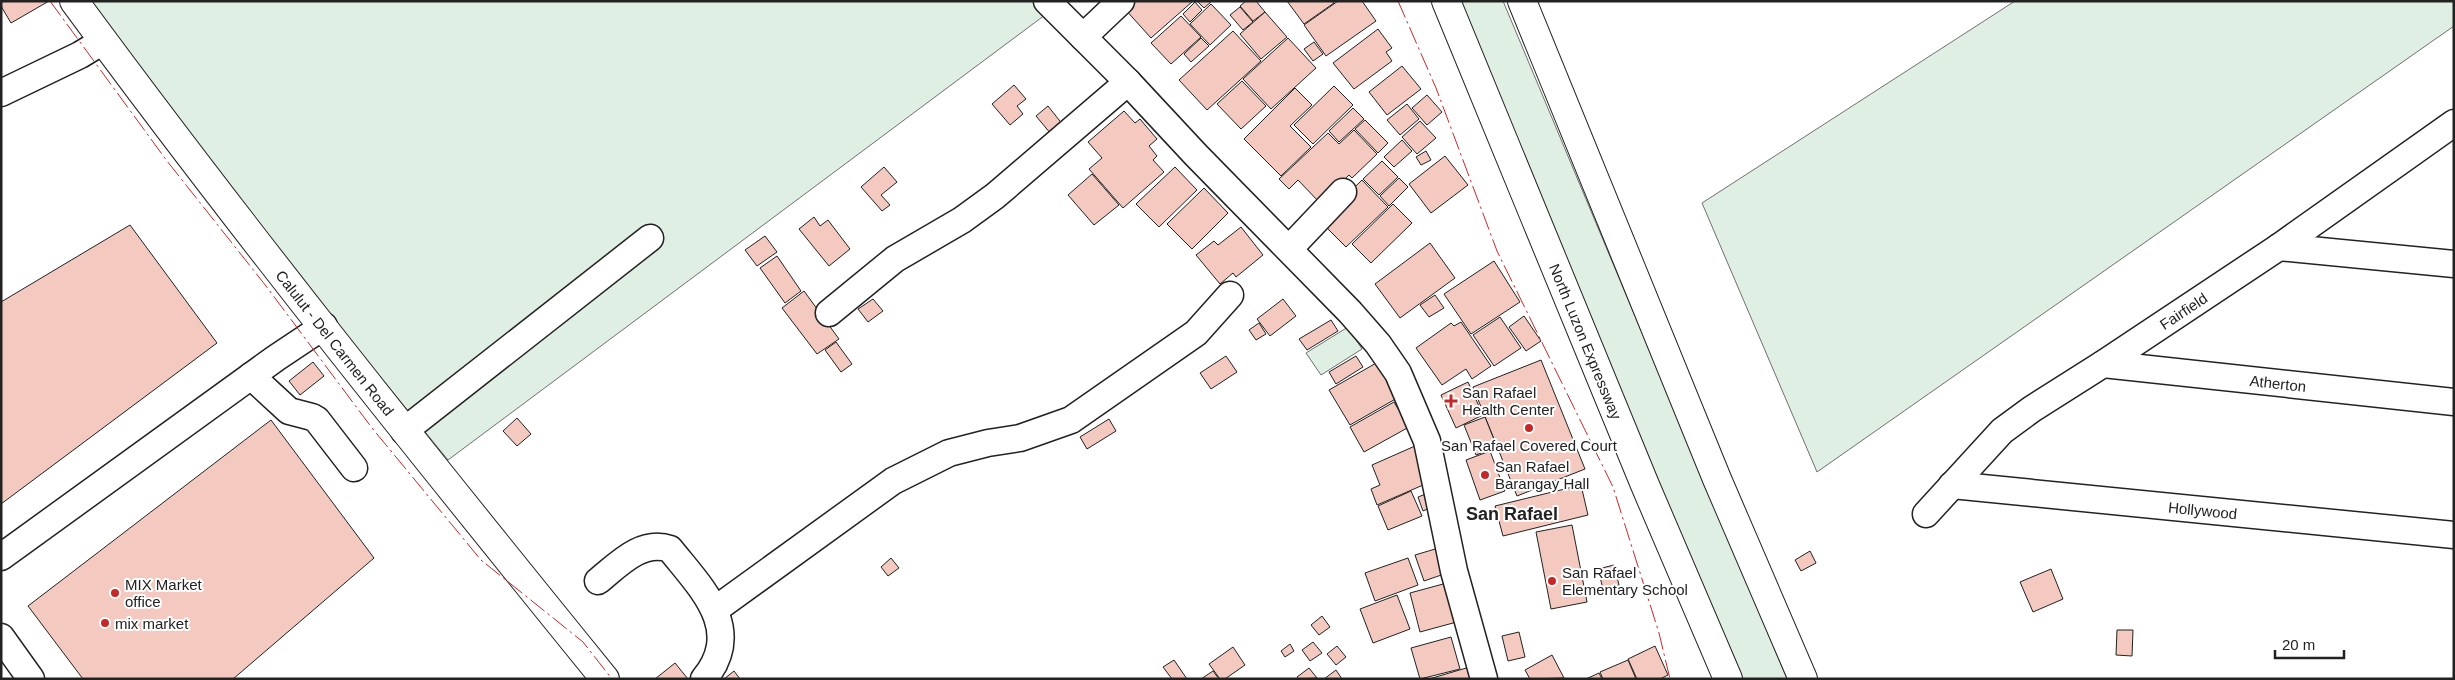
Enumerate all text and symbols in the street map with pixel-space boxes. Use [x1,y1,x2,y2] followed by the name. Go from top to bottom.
[1546,261,1626,422] street label: North Luzon Expressway
[273,266,398,419] street label: Calulut - Del Carmen Road
[2156,289,2210,333] street label: Fairfield
[2249,371,2307,394] street label: Atherton
[1462,384,1555,418] place label: San Rafael Health Center
[1444,394,1458,408] marker: San Rafael Health Center
[1523,422,1535,434] marker: San Rafael Covered Court
[1441,437,1618,454] place label: San Rafael Covered Court
[1495,458,1589,492] place label: San Rafael Barangay Hall
[1479,469,1491,481] marker: San Rafael Barangay Hall
[2167,498,2238,522] street label: Hollywood
[1466,504,1558,524] district label: San Rafael
[1562,564,1688,598] place label: San Rafael Elementary School
[1546,575,1558,587] marker: San Rafael Elementary School
[125,576,203,610] place label: MIX Market office
[109,587,121,599] marker: MIX Market office
[115,615,189,632] place label: mix market
[99,617,111,629] marker: mix market
[2275,628,2344,660] scale bar
[2282,636,2315,653] text: 20 m

